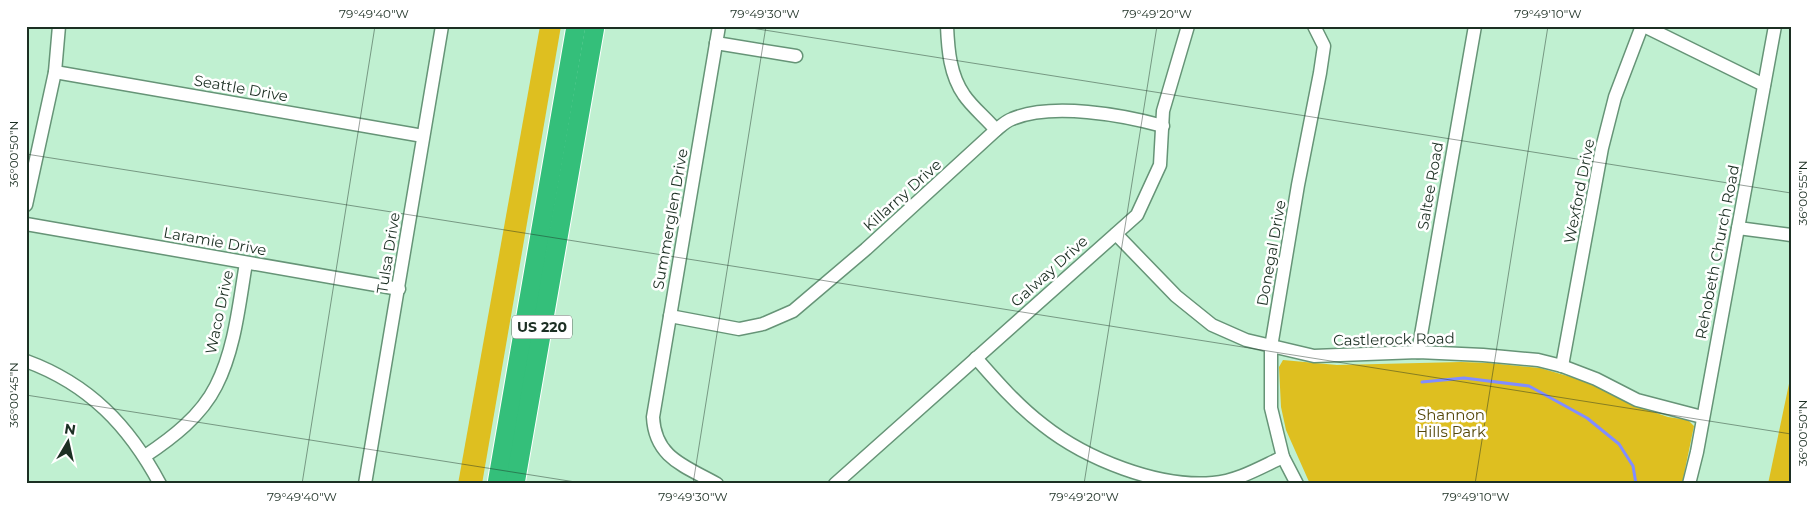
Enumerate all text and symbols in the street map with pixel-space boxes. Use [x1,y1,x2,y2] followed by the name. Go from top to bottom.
[339,6,409,21] text: 79°49'40"W
[730,6,800,21] text: 79°49'30"W
[1122,6,1192,21] text: 79°49'20"W
[1514,6,1582,21] text: 79°49'10"W
[192,70,290,106] street label: Seattle Drive
[6,121,21,187] text: 36°00'50"N
[1560,137,1598,245] street label: Wexford Drive
[1413,140,1447,232] street label: Saltee Road
[648,147,692,291] street label: Summerglen Drive
[859,155,945,235] street label: Killarny Drive
[1795,160,1810,226] text: 36°00'55"N
[1691,163,1743,341] street label: Rehobeth Church Road
[1252,198,1290,308] street label: Donegal Drive
[372,211,404,295] street label: Tulsa Drive
[162,223,268,259] street label: Laramie Drive
[1006,231,1092,311] street label: Galway Drive
[201,268,237,356] street label: Waco Drive
[512,316,572,338] road number: US 220
[1333,328,1455,350] street label: Castlerock Road
[6,362,21,428] text: 36°00'45"N
[1795,400,1810,466] text: 36°00'50"N
[1416,405,1486,441] park label: Shannon Hills Park
[42,418,92,468] north arrow
[63,419,77,439] text: N
[267,489,337,504] text: 79°49'40"W
[658,489,728,504] text: 79°49'30"W
[1049,489,1119,504] text: 79°49'20"W
[1442,489,1510,504] text: 79°49'10"W

